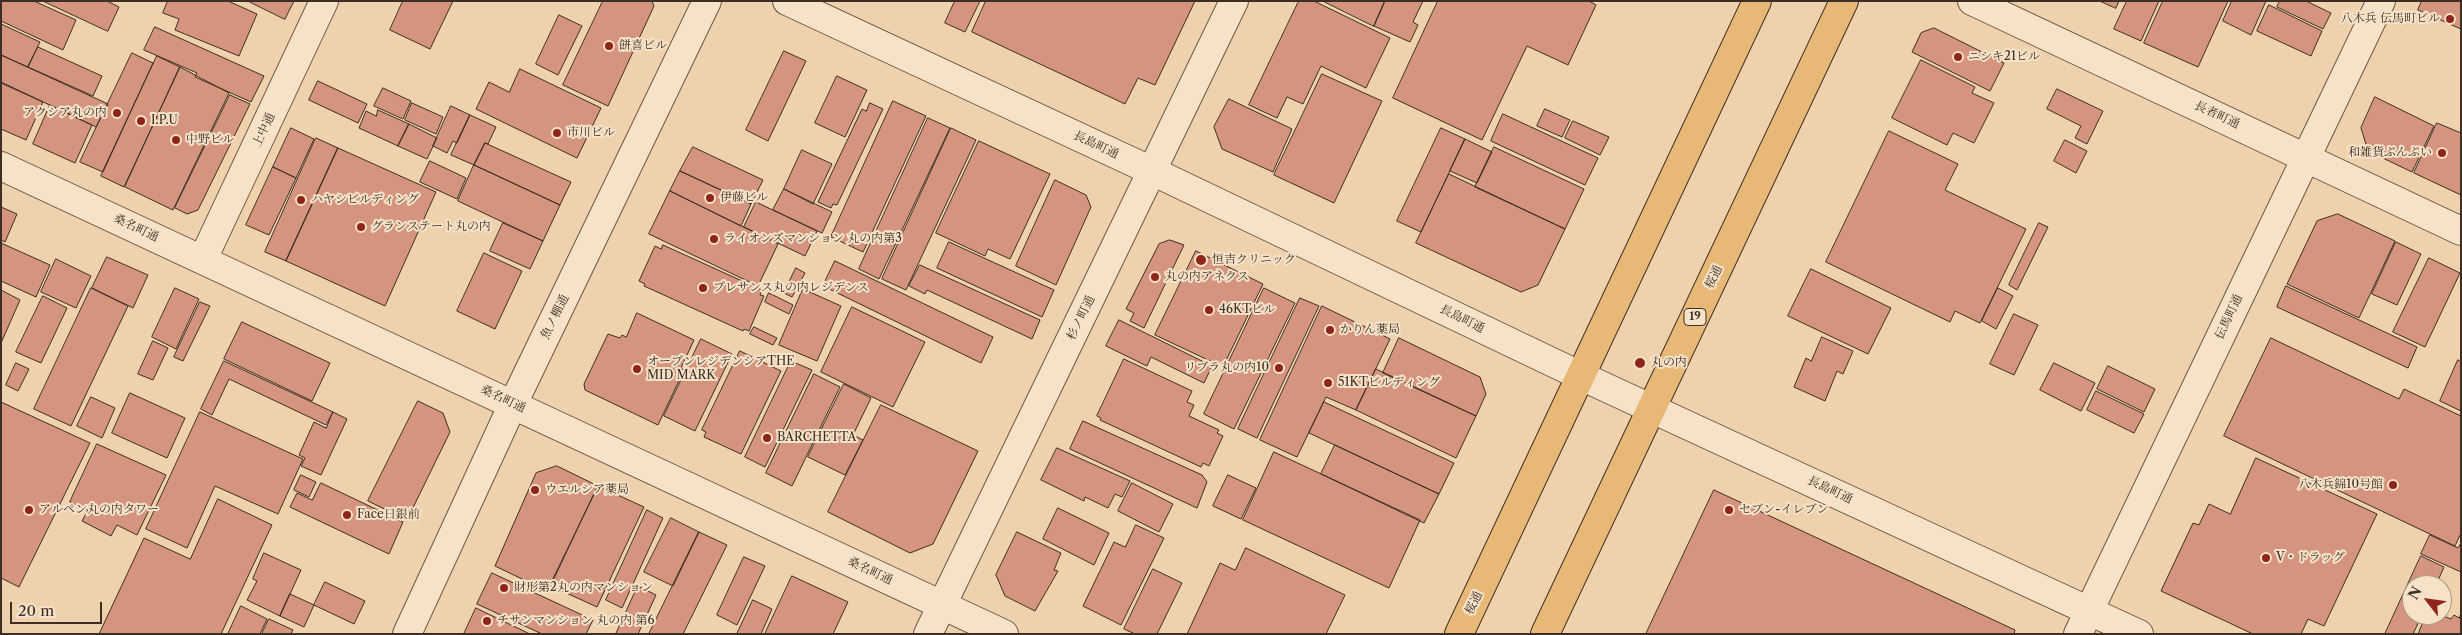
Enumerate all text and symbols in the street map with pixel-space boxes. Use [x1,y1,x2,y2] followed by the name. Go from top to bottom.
[2341,12,2440,26] place label: 八木兵 伝馬町ビル
[2444,13,2456,25] marker: 八木兵 伝馬町ビル
[619,39,667,53] place label: 餅喜ビル
[603,40,615,52] marker: 餅喜ビル
[1968,50,2040,64] place label: ニシキ21ビル
[1952,51,1964,63] marker: ニシキ21ビル
[2192,98,2242,132] street label: 長者町通
[23,106,107,120] place label: アクシア丸の内
[111,107,123,119] marker: アクシア丸の内
[250,111,278,149] street label: 上中通
[151,114,178,128] place label: I.P.U
[135,115,147,127] marker: I.P.U
[567,126,615,140] place label: 市川ビル
[551,127,563,139] marker: 市川ビル
[1071,128,1121,162] street label: 長島町通
[186,133,234,147] place label: 中野ビル
[170,134,182,146] marker: 中野ビル
[2348,146,2432,160] place label: 和雑貨ぷんぷい
[2436,147,2448,159] marker: 和雑貨ぷんぷい
[720,191,768,205] place label: 伊藤ビル
[704,192,716,204] marker: 伊藤ビル
[311,193,419,207] place label: ハヤシビルディング
[295,194,307,206] marker: ハヤシビルディング
[111,211,161,245] street label: 桑名町通
[371,220,491,234] place label: グランステート丸の内
[355,221,367,233] marker: グランステート丸の内
[724,232,902,246] place label: ライオンズマンション 丸の内第3
[708,233,720,245] marker: ライオンズマンション 丸の内第3
[1194,253,1208,267] marker: 恒吉クリニック
[1212,253,1296,267] place label: 恒吉クリニック
[1702,263,1726,291] street label: 桜通
[1165,270,1249,284] place label: 丸の内アネクス
[1149,271,1161,283] marker: 丸の内アネクス
[713,281,869,295] place label: プレサンス丸の内レジデンス
[697,282,709,294] marker: プレサンス丸の内レジデンス
[538,292,572,342] street label: 魚ノ棚通
[2212,292,2246,342] street label: 伝馬町通
[1064,293,1098,343] street label: 杉ノ町通
[1437,302,1487,336] street label: 長島町通
[1219,303,1275,317] place label: 46KTビル
[1203,304,1215,316] marker: 46KTビル
[1684,308,1706,326] road number: 19
[1340,323,1400,337] place label: かりん薬局
[1324,324,1336,336] marker: かりん薬局
[647,355,795,383] place label: オープンレジデンシアTHE MID MARK
[1633,356,1647,370] marker: 丸の内
[1651,356,1687,370] place label: 丸の内
[1184,361,1269,375] place label: リブラ丸の内10
[1273,362,1285,374] marker: リブラ丸の内10
[631,363,643,375] marker: オープンレジデンシアTHE MID MARK
[1338,376,1440,390] place label: 51KTビルディング
[1322,377,1334,389] marker: 51KTビルディング
[478,382,528,416] street label: 桑名町通
[777,431,856,445] place label: BARCHETTA
[761,432,773,444] marker: BARCHETTA
[1805,473,1855,507] street label: 長島町通
[2298,478,2383,492] place label: 八木兵錦10号館
[2387,479,2399,491] marker: 八木兵錦10号館
[545,483,629,497] place label: ウエルシア薬局
[529,484,541,496] marker: ウエルシア薬局
[39,503,159,517] place label: アルペン丸の内タワー
[1739,503,1828,517] place label: セブン-イレブン
[23,504,35,516] marker: アルペン丸の内タワー
[1723,504,1735,516] marker: セブン-イレブン
[357,508,420,522] place label: Face日銀前
[341,509,353,521] marker: Face日銀前
[2276,551,2345,565] place label: V・ドラッグ
[2260,552,2272,564] marker: V・ドラッグ
[845,554,895,588] street label: 桑名町通
[2402,575,2452,625] north arrow
[514,581,653,595] place label: 財形第2丸の内マンション
[498,582,510,594] marker: 財形第2丸の内マンション
[2404,583,2426,603] text: N
[1462,589,1486,617] street label: 桜通
[12,592,105,624] scale bar
[18,601,54,620] text: 20 m
[497,614,654,628] place label: チサンマンション 丸の内 第6
[481,615,493,627] marker: チサンマンション 丸の内 第6

